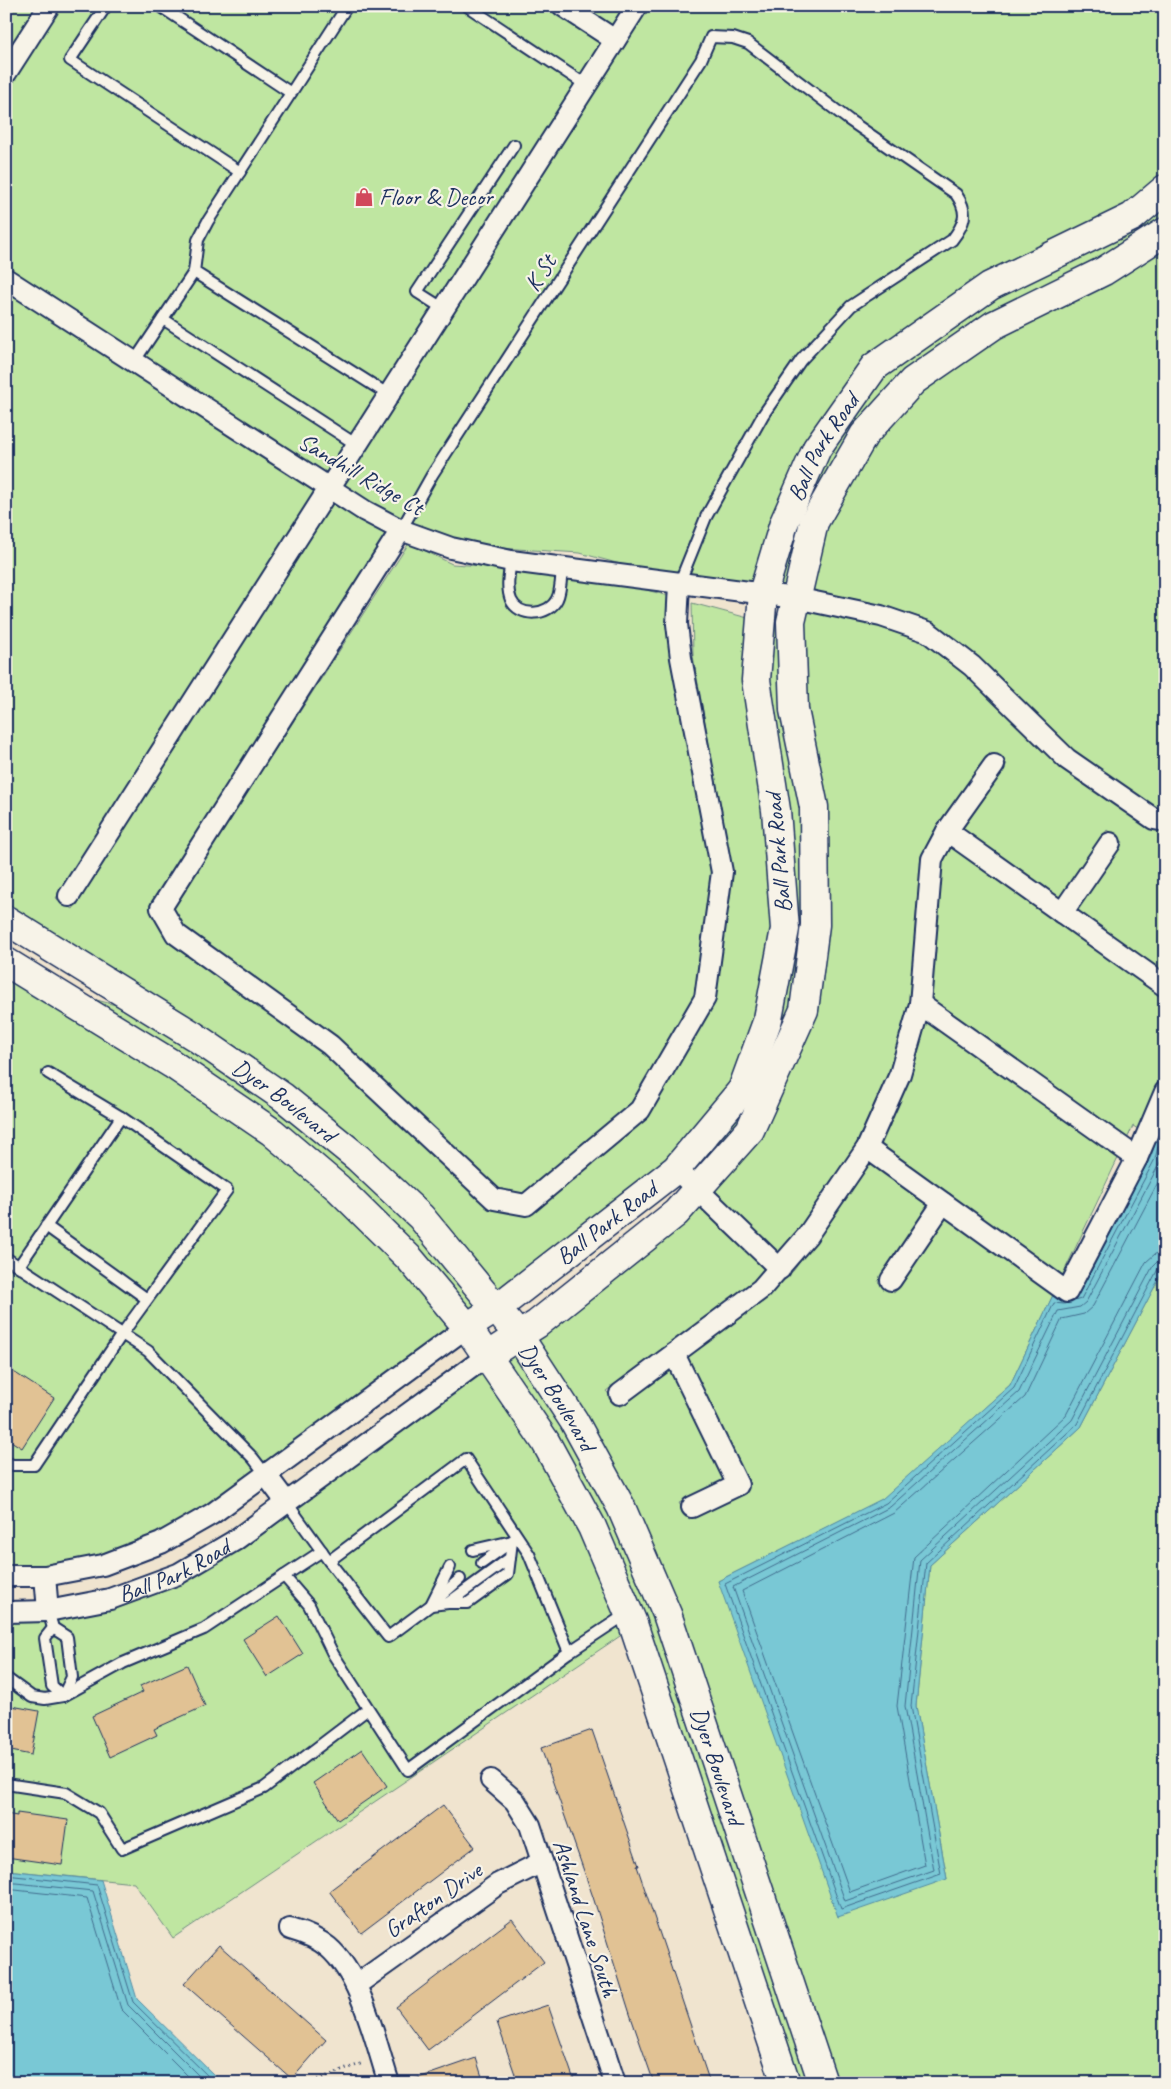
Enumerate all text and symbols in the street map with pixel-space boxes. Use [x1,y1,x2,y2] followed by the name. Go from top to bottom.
[379,182,495,212] place label: Floor & Decor
[353,186,375,208] shop icon: Floor & Decor
[517,247,564,297] street label: K St
[781,385,868,506] street label: Ball Park Road
[293,426,431,523] street label: Sandhill Ridge Ct
[758,789,798,914] street label: Ball Park Road
[227,1052,345,1151] street label: Dyer Boulevard
[550,1172,666,1272] street label: Ball Park Road
[512,1337,604,1459] street label: Dyer Boulevard
[114,1530,238,1610] street label: Ball Park Road
[684,1704,752,1832] street label: Dyer Boulevard
[546,1836,626,2001] street label: Ashland Lane South
[378,1854,489,1945] street label: Grafton Drive

